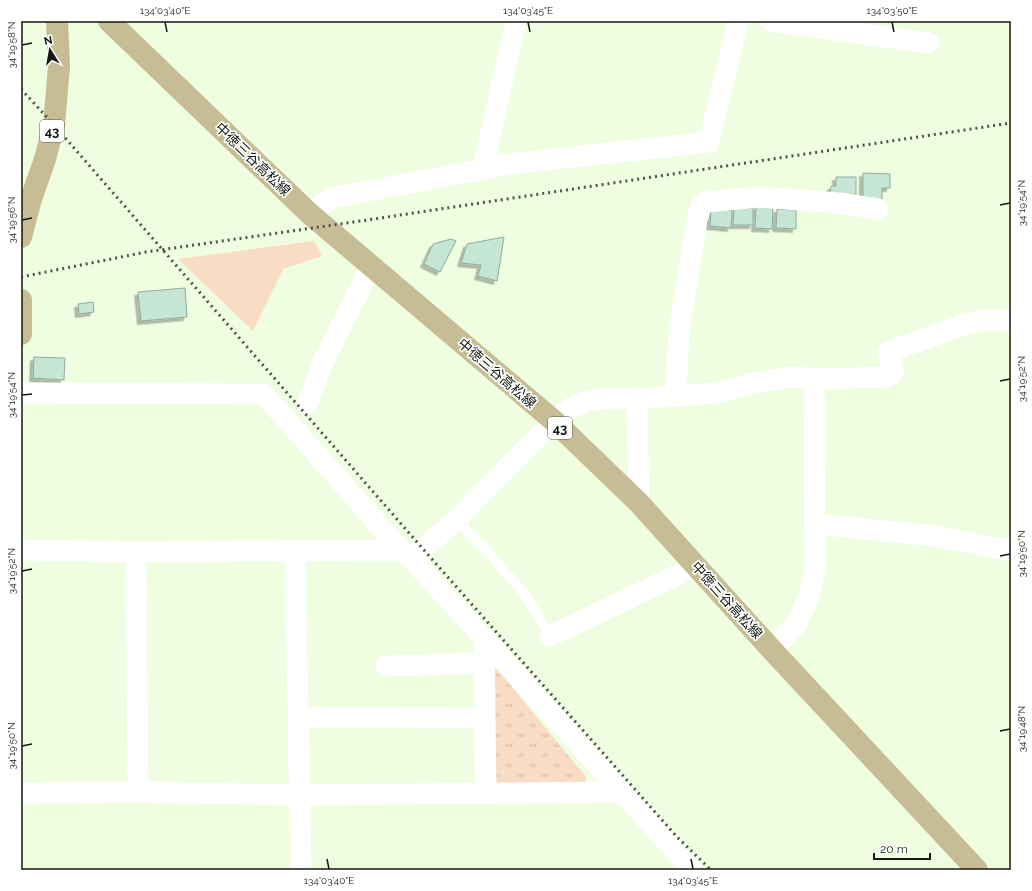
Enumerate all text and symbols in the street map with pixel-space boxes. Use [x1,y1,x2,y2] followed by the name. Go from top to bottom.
[140,5,190,16] text: 134°03'40"E
[503,5,553,16] text: 134°03'45"E
[866,5,918,16] text: 134°03'50"E
[6,21,17,69] text: 34°19'58"N
[30,30,70,70] north arrow
[43,33,54,48] text: N
[212,119,294,199] street label: 中徳三谷高松線
[40,120,64,142] road number: 43
[1016,180,1027,226] text: 34°19'54"N
[6,196,17,244] text: 34°19'56"N
[455,335,539,411] street label: 中徳三谷高松線
[1016,356,1027,402] text: 34°19'52"N
[6,372,17,418] text: 34°19'54"N
[548,417,572,439] road number: 43
[1016,530,1027,578] text: 34°19'50"N
[6,548,17,594] text: 34°19'52"N
[688,558,766,642] street label: 中徳三谷高松線
[1016,706,1027,752] text: 34°19'48"N
[6,722,17,770] text: 34°19'50"N
[874,835,930,861] scale bar
[880,842,908,856] text: 20 m
[304,875,354,886] text: 134°03'40"E
[668,875,718,886] text: 134°03'45"E

